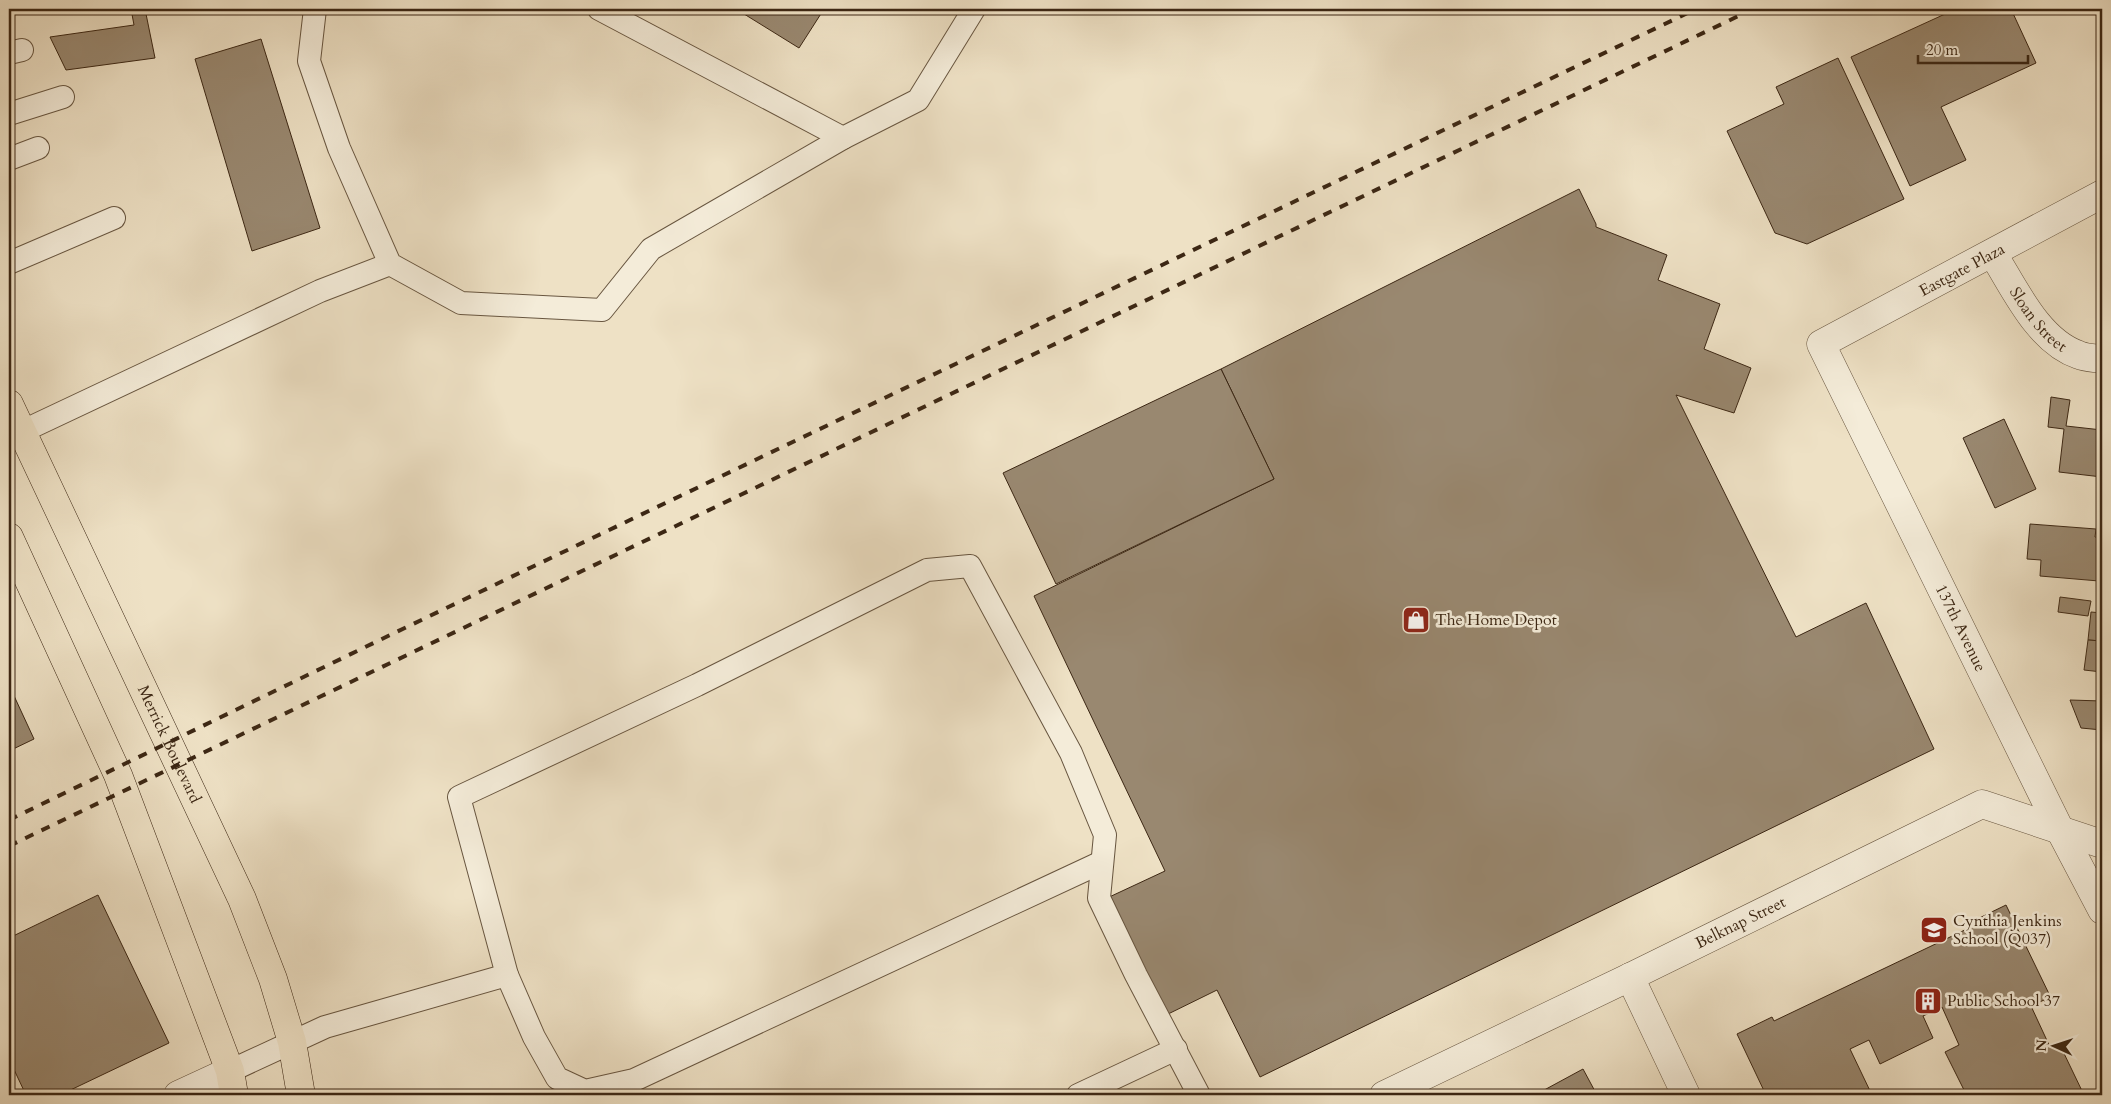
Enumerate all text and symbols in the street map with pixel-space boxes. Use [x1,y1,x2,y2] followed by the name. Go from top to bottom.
[1918,32,2028,64] scale bar
[1926,40,1958,60] text: 20 m
[1915,238,2009,302] street label: Eastgate Plaza
[2004,283,2071,358] street label: Sloan Street
[1930,581,1991,675] street label: 137th Avenue
[1401,605,1431,635] shop icon: The Home Depot
[1435,609,1557,631] place label: The Home Depot
[132,682,206,807] street label: Merrick Boulevard
[1692,891,1789,954] street label: Belknap Street
[1953,910,2062,950] place label: Cynthia Jenkins School (Q037)
[1919,915,1949,945] school or university icon: Cynthia Jenkins School (Q037)
[1913,986,1943,1016] building icon: Public School 37
[1947,990,2060,1012] place label: Public School 37
[2028,1022,2078,1072] north arrow
[2032,1039,2051,1052] text: N

